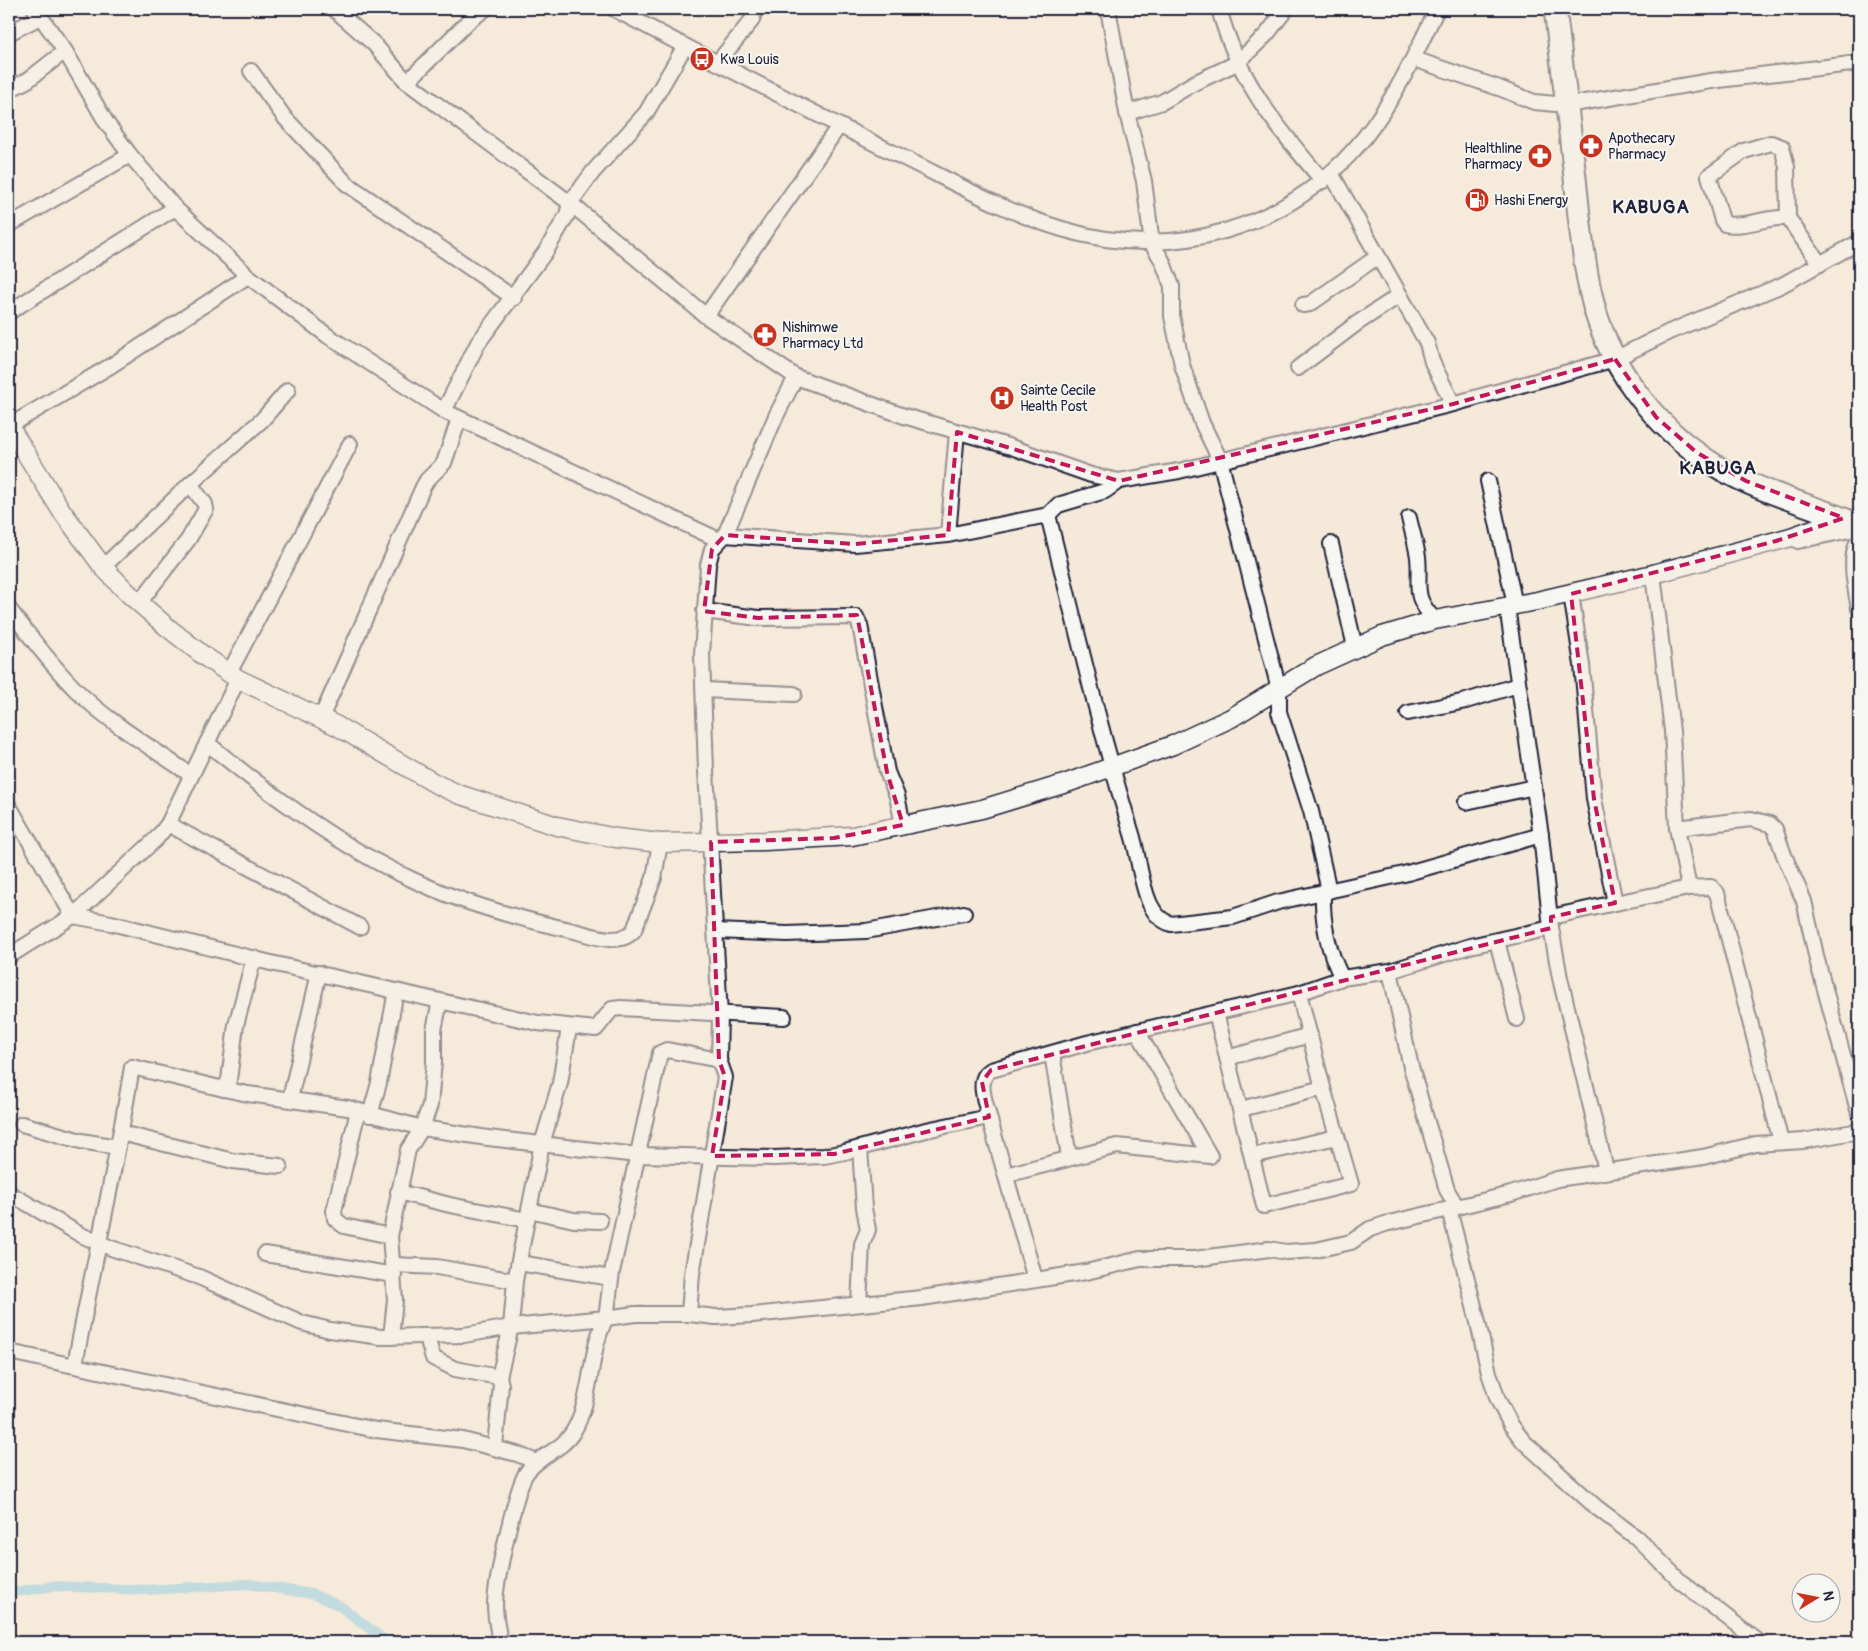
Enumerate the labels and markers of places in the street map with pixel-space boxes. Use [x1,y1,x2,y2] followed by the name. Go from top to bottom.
[689,46,715,72] bus stop icon: Kwa Louis
[720,51,779,68] place label: Kwa Louis
[1608,130,1675,163] place label: Apothecary Pharmacy
[1578,133,1604,159] pharmacy icon: Apothecary Pharmacy
[1464,140,1522,173] place label: Healthline Pharmacy
[1527,143,1553,169] pharmacy icon: Healthline Pharmacy
[1464,187,1490,213] fuel station icon: Hashi Energy
[1494,192,1568,209] place label: Hashi Energy
[782,319,863,352] place label: Nishimwe Pharmacy Ltd
[752,322,778,348] pharmacy icon: Nishimwe Pharmacy Ltd
[1020,382,1096,415] place label: Sainte Cecile Health Post
[989,385,1015,411] hospital icon: Sainte Cecile Health Post

